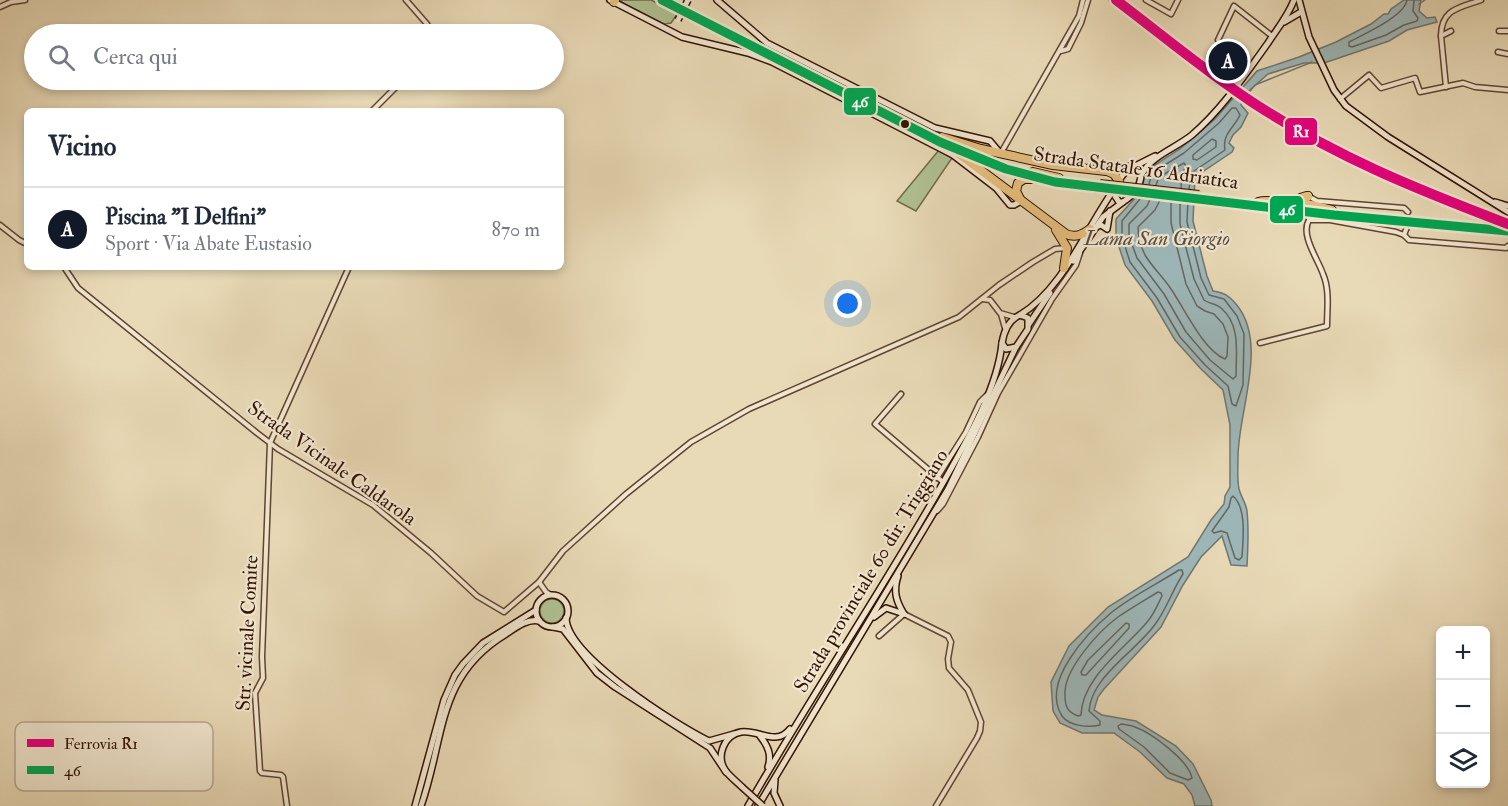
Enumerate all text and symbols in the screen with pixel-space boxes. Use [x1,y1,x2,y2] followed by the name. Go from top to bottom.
[24,24,564,90] search box
[1208,38,1248,84] pin: A
[45,41,78,74] icon: search
[93,43,178,71] text: Cerca qui
[843,87,877,116] line badge: 46
[851,92,870,112] text: 46
[1284,117,1318,146] line badge: R1
[899,118,911,130] unlabelled marker
[1292,122,1310,142] text: R1
[48,131,116,163] text: Vicino
[1032,141,1241,195] street label: Strada Statale 16 Adriatica
[1269,195,1304,224] line badge: 46
[1278,200,1297,220] text: 46
[105,203,266,231] text: Piscina "I Delfini"
[61,217,74,242] text: A
[492,217,540,242] text: 870 m
[1083,225,1230,252] water label: Lama San Giorgio
[105,231,312,256] text: Sport · Via Abate Eustasio
[833,289,862,318] your location
[243,395,422,531] street label: Strada Vicinale Caldarola
[788,445,955,698] street label: Strada provinciale 60 dir. Triggiano
[230,554,264,712] street label: Str. vicinale Comite
[1436,626,1490,788] map controls
[1436,626,1490,680] button: +
[1436,680,1490,734] button: −
[15,722,213,791] legend
[64,734,138,754] text: Ferrovia R1
[1436,734,1490,788] button: layers
[64,761,82,781] text: 46

